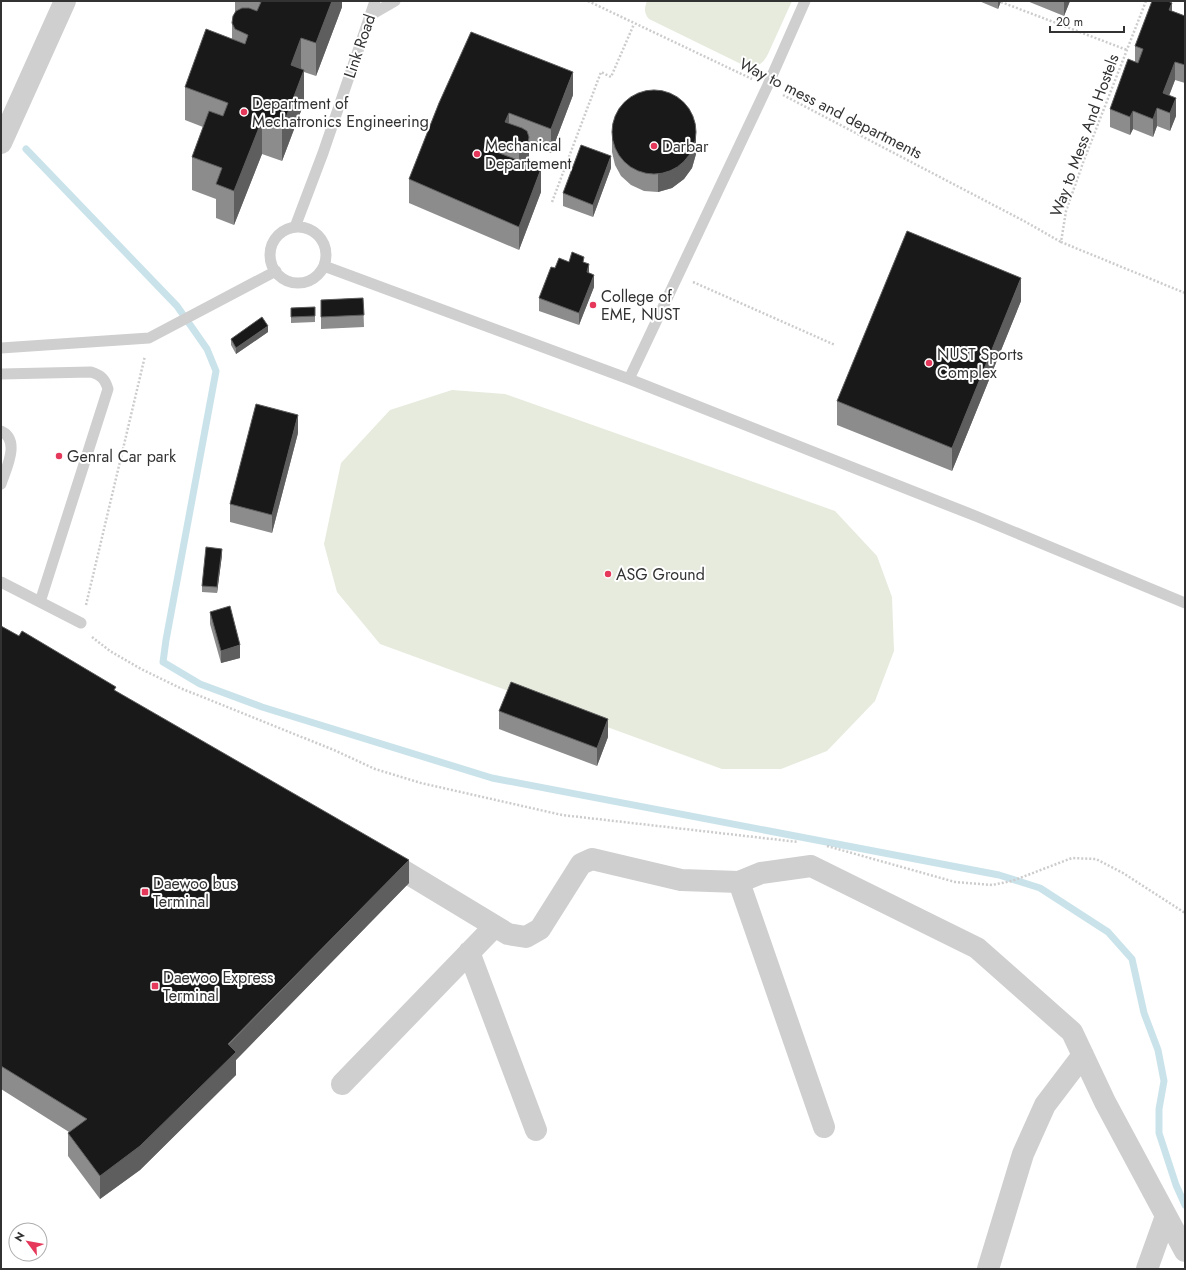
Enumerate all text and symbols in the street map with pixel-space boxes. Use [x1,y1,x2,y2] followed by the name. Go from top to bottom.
[1050,8,1124,34] scale bar
[338,11,381,81] street label: Link Road
[1056,13,1083,31] text: 20 m
[1044,51,1125,220] street label: Way to Mess And Hostels
[735,52,926,165] street label: Way to mess and departments
[252,92,429,133] place label: Department of Mechatronics Engineering
[239,107,249,117] marker: Department of Mechatronics Engineering
[485,134,572,175] place label: Mechanical Departement
[662,135,709,158] place label: Darbar
[649,141,659,151] marker: Darbar
[472,149,482,159] marker: Mechanical Departement
[601,285,680,326] place label: College of EME, NUST
[588,300,598,310] marker: College of EME, NUST
[937,343,1023,384] place label: NUST Sports Complex
[924,358,934,368] marker: NUST Sports Complex
[67,445,177,468] place label: Genral Car park
[54,451,64,461] marker: Genral Car park
[616,563,705,586] place label: ASG Ground
[603,569,613,579] marker: ASG Ground
[153,872,236,913] place label: Daewoo bus Terminal
[140,887,150,897] marker: Daewoo bus Terminal
[163,966,274,1007] place label: Daewoo Express Terminal
[150,981,160,991] marker: Daewoo Express Terminal
[8,1222,48,1262] north arrow
[10,1229,29,1245] text: N

